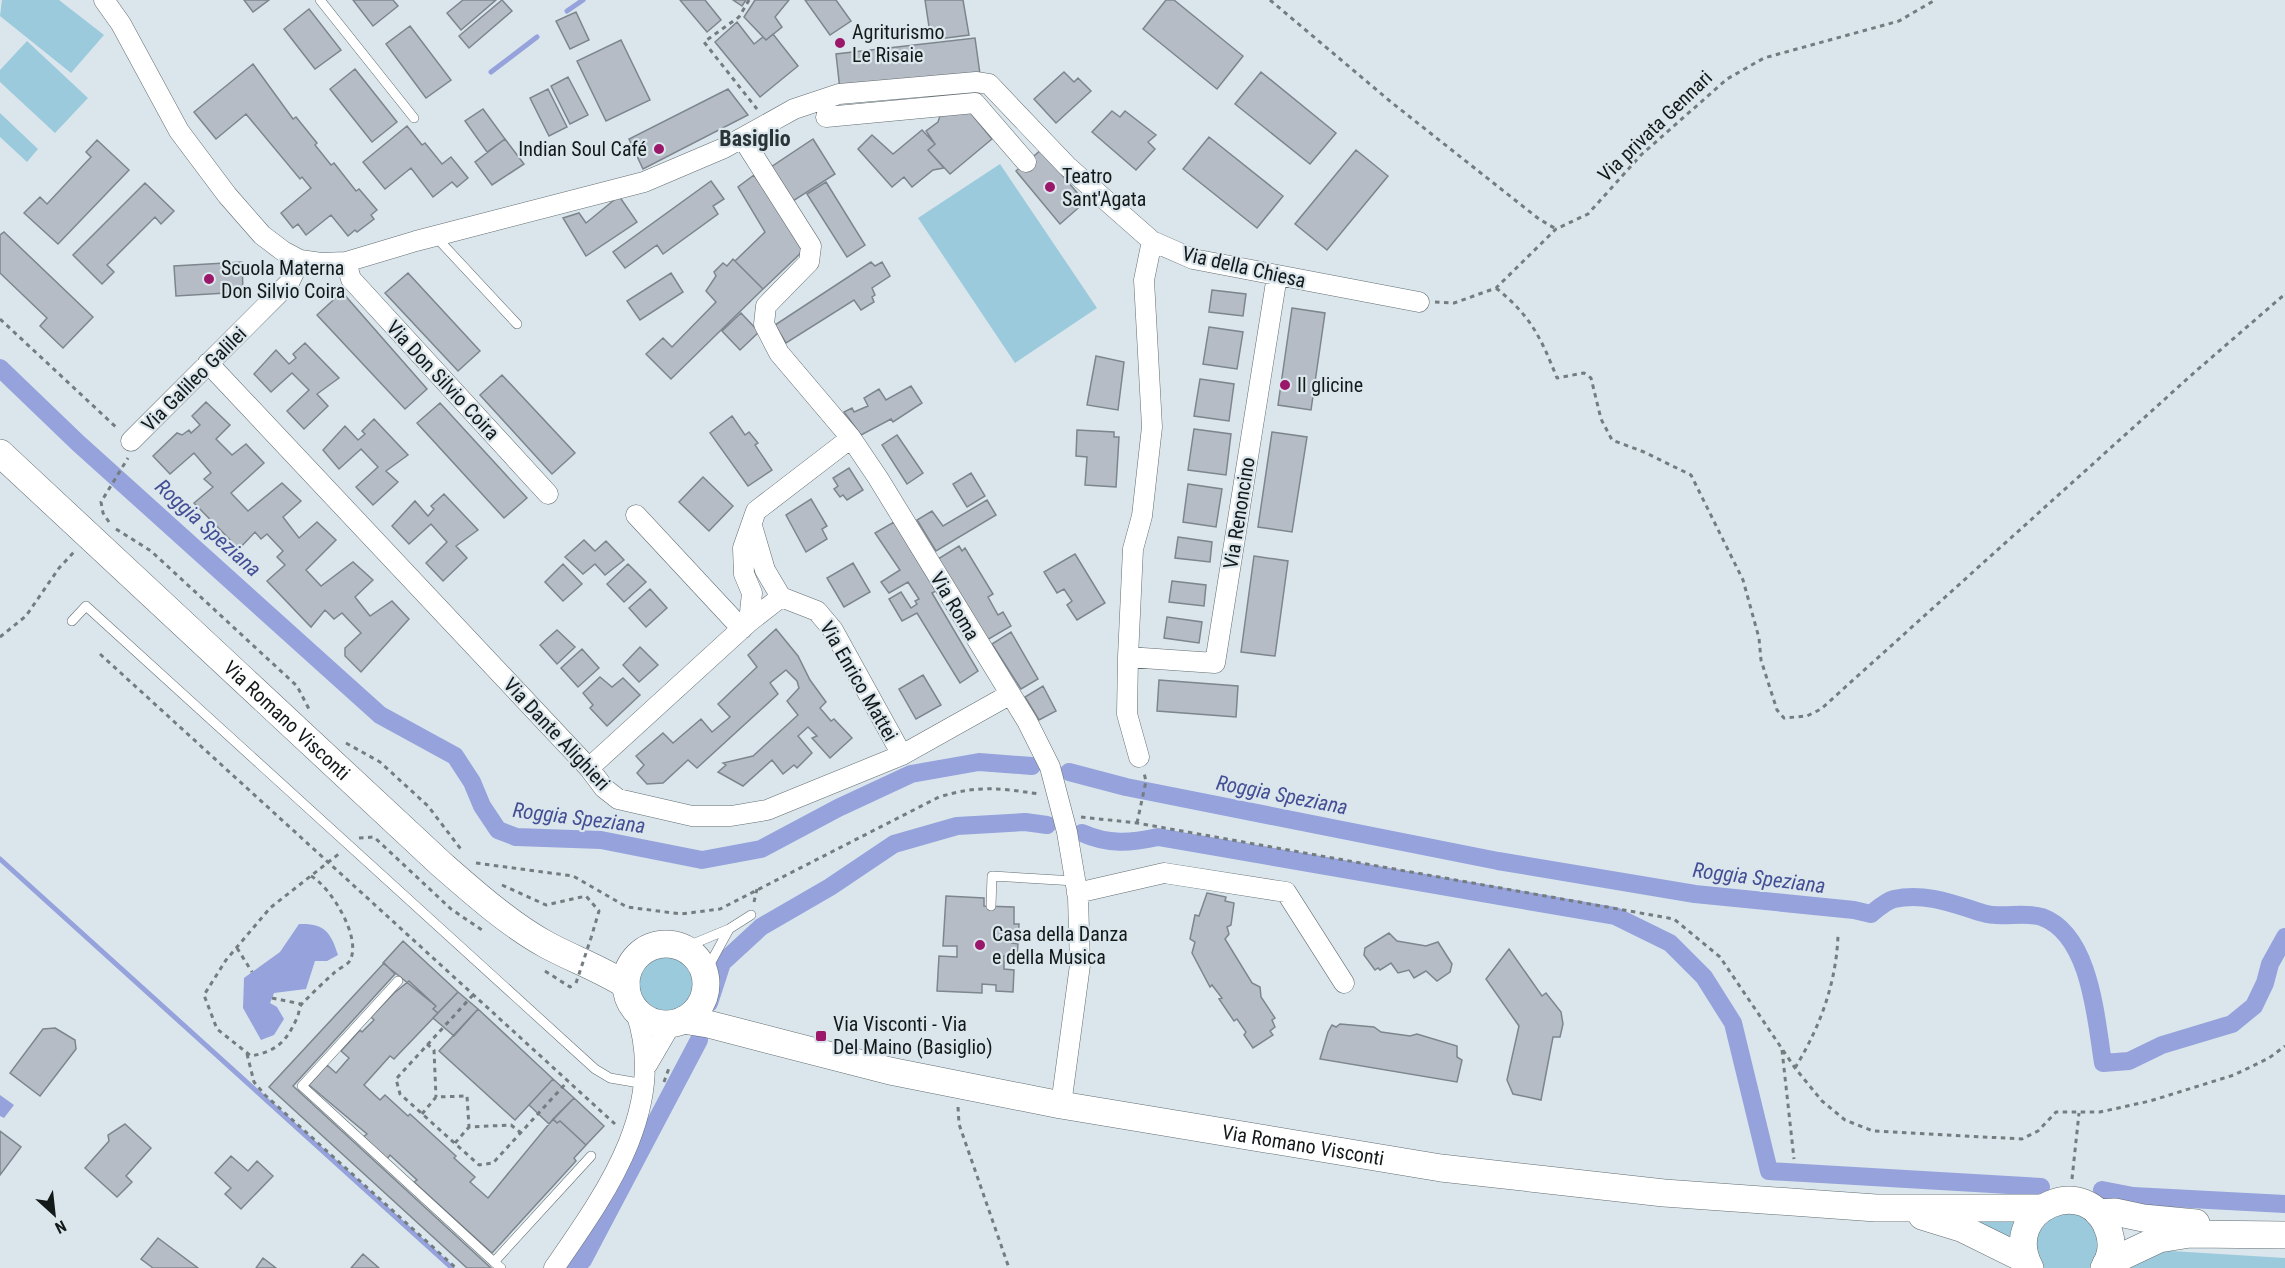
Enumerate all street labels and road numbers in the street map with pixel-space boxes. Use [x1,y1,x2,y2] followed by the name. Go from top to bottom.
[1593,65,1717,187] street label: Via privata Gennari
[1180,241,1308,293] street label: Via della Chiesa
[382,315,504,445] street label: Via Don Silvio Coira
[137,322,251,436] street label: Via Galileo Galilei
[1218,455,1260,571] street label: Via Renoncino
[925,568,985,644] street label: Via Roma
[815,617,903,745] street label: Via Enrico Mattei
[219,656,355,785] street label: Via Romano Visconti
[499,673,615,795] street label: Via Dante Alighieri
[1220,1120,1386,1170] street label: Via Romano Visconti

